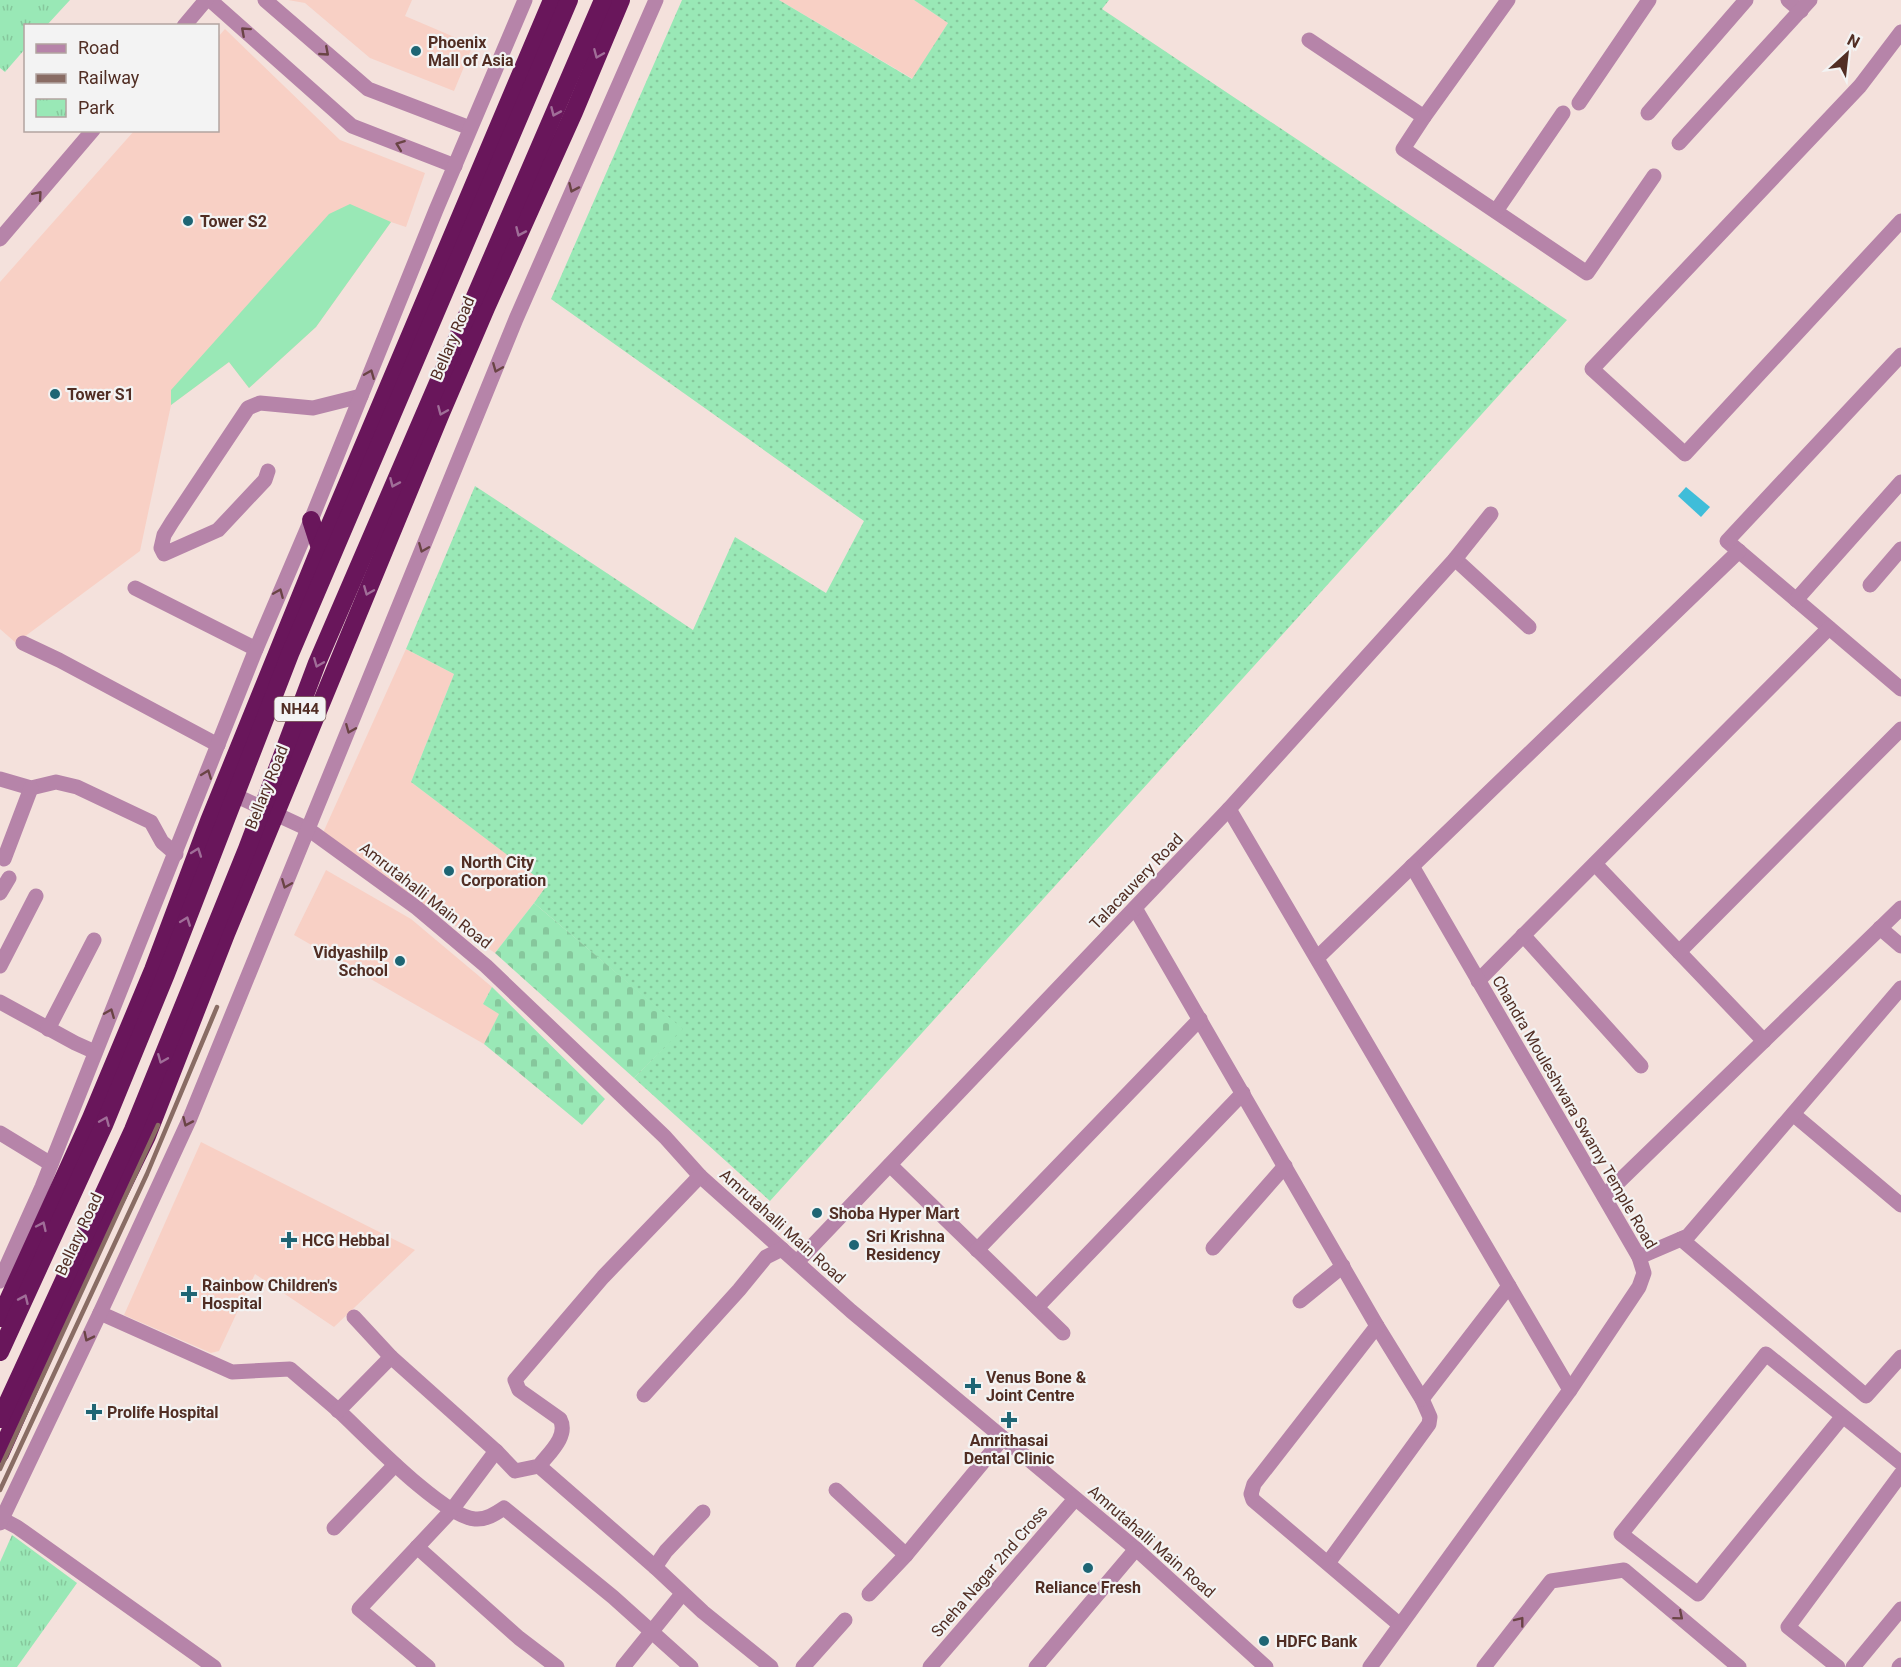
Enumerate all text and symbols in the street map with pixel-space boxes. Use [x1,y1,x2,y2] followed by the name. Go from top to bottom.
[24,24,219,132] legend
[1817,24,1877,84] north arrow
[241,27,252,38] one-way arrow
[1844,30,1863,52] text: N
[428,33,514,70] place label: Phoenix Mall of Asia
[78,37,119,58] text: Road
[409,44,423,58] marker: Phoenix Mall of Asia
[318,45,329,56] one-way arrow
[593,48,605,59] one-way arrow
[78,67,140,88] text: Railway
[78,97,115,118] text: Park
[550,105,562,116] one-way arrow
[395,139,406,152] one-way arrow
[569,182,581,193] one-way arrow
[31,191,42,201] one-way arrow
[200,212,267,231] place label: Tower S2
[181,214,195,228] marker: Tower S2
[515,226,527,237] one-way arrow
[426,294,479,383] street label: Bellary Road
[492,361,504,372] one-way arrow
[363,369,375,380] one-way arrow
[67,385,134,404] place label: Tower S1
[48,387,62,401] marker: Tower S1
[437,405,449,416] one-way arrow
[389,477,401,488] one-way arrow
[418,542,430,553] one-way arrow
[363,585,375,596] one-way arrow
[272,589,284,600] one-way arrow
[313,656,325,667] one-way arrow
[274,697,326,721] road number: NH44
[345,723,357,734] one-way arrow
[241,742,292,832] street label: Bellary Road
[199,769,212,780] one-way arrow
[1086,829,1187,933] street label: Talacauvery Road
[356,838,495,953] street label: Amrutahalli Main Road
[190,848,202,859] one-way arrow
[461,853,546,890] place label: North City Corporation
[442,864,456,878] marker: North City Corporation
[281,877,293,888] one-way arrow
[179,916,192,927] one-way arrow
[313,943,388,980] place label: Vidyashilp School
[393,954,407,968] marker: Vidyashilp School
[1488,972,1661,1252] street label: Chandra Mouleshwara Swamy Temple Road
[103,1009,115,1020] one-way arrow
[157,1053,169,1064] one-way arrow
[98,1116,110,1127] one-way arrow
[183,1116,195,1127] one-way arrow
[716,1165,849,1288] street label: Amrutahalli Main Road
[51,1190,106,1278] street label: Bellary Road
[829,1204,960,1223] place label: Shoba Hyper Mart
[810,1206,824,1220] marker: Shoba Hyper Mart
[34,1222,46,1233] one-way arrow
[866,1227,945,1264] place label: Sri Krishna Residency
[280,1231,298,1249] marker: HCG Hebbal
[302,1231,389,1250] place label: HCG Hebbal
[847,1238,861,1252] marker: Sri Krishna Residency
[202,1276,337,1313] place label: Rainbow Children's Hospital
[180,1285,198,1303] marker: Rainbow Children's Hospital
[17,1294,29,1305] one-way arrow
[84,1331,96,1342] one-way arrow
[986,1368,1087,1405] place label: Venus Bone & Joint Centre
[964,1377,982,1395] marker: Venus Bone & Joint Centre
[85,1403,103,1421] marker: Prolife Hospital
[107,1403,219,1422] place label: Prolife Hospital
[1000,1411,1018,1429] marker: Amrithasai Dental Clinic
[964,1431,1054,1468] place label: Amrithasai Dental Clinic
[1084,1481,1219,1602] street label: Amrutahalli Main Road
[927,1502,1052,1641] street label: Sneha Nagar 2nd Cross
[1081,1561,1095,1575] marker: Reliance Fresh
[1035,1578,1141,1597] place label: Reliance Fresh
[1672,1609,1683,1620] one-way arrow
[1513,1617,1524,1628] one-way arrow
[1276,1632,1358,1651] place label: HDFC Bank
[1257,1634,1271,1648] marker: HDFC Bank

